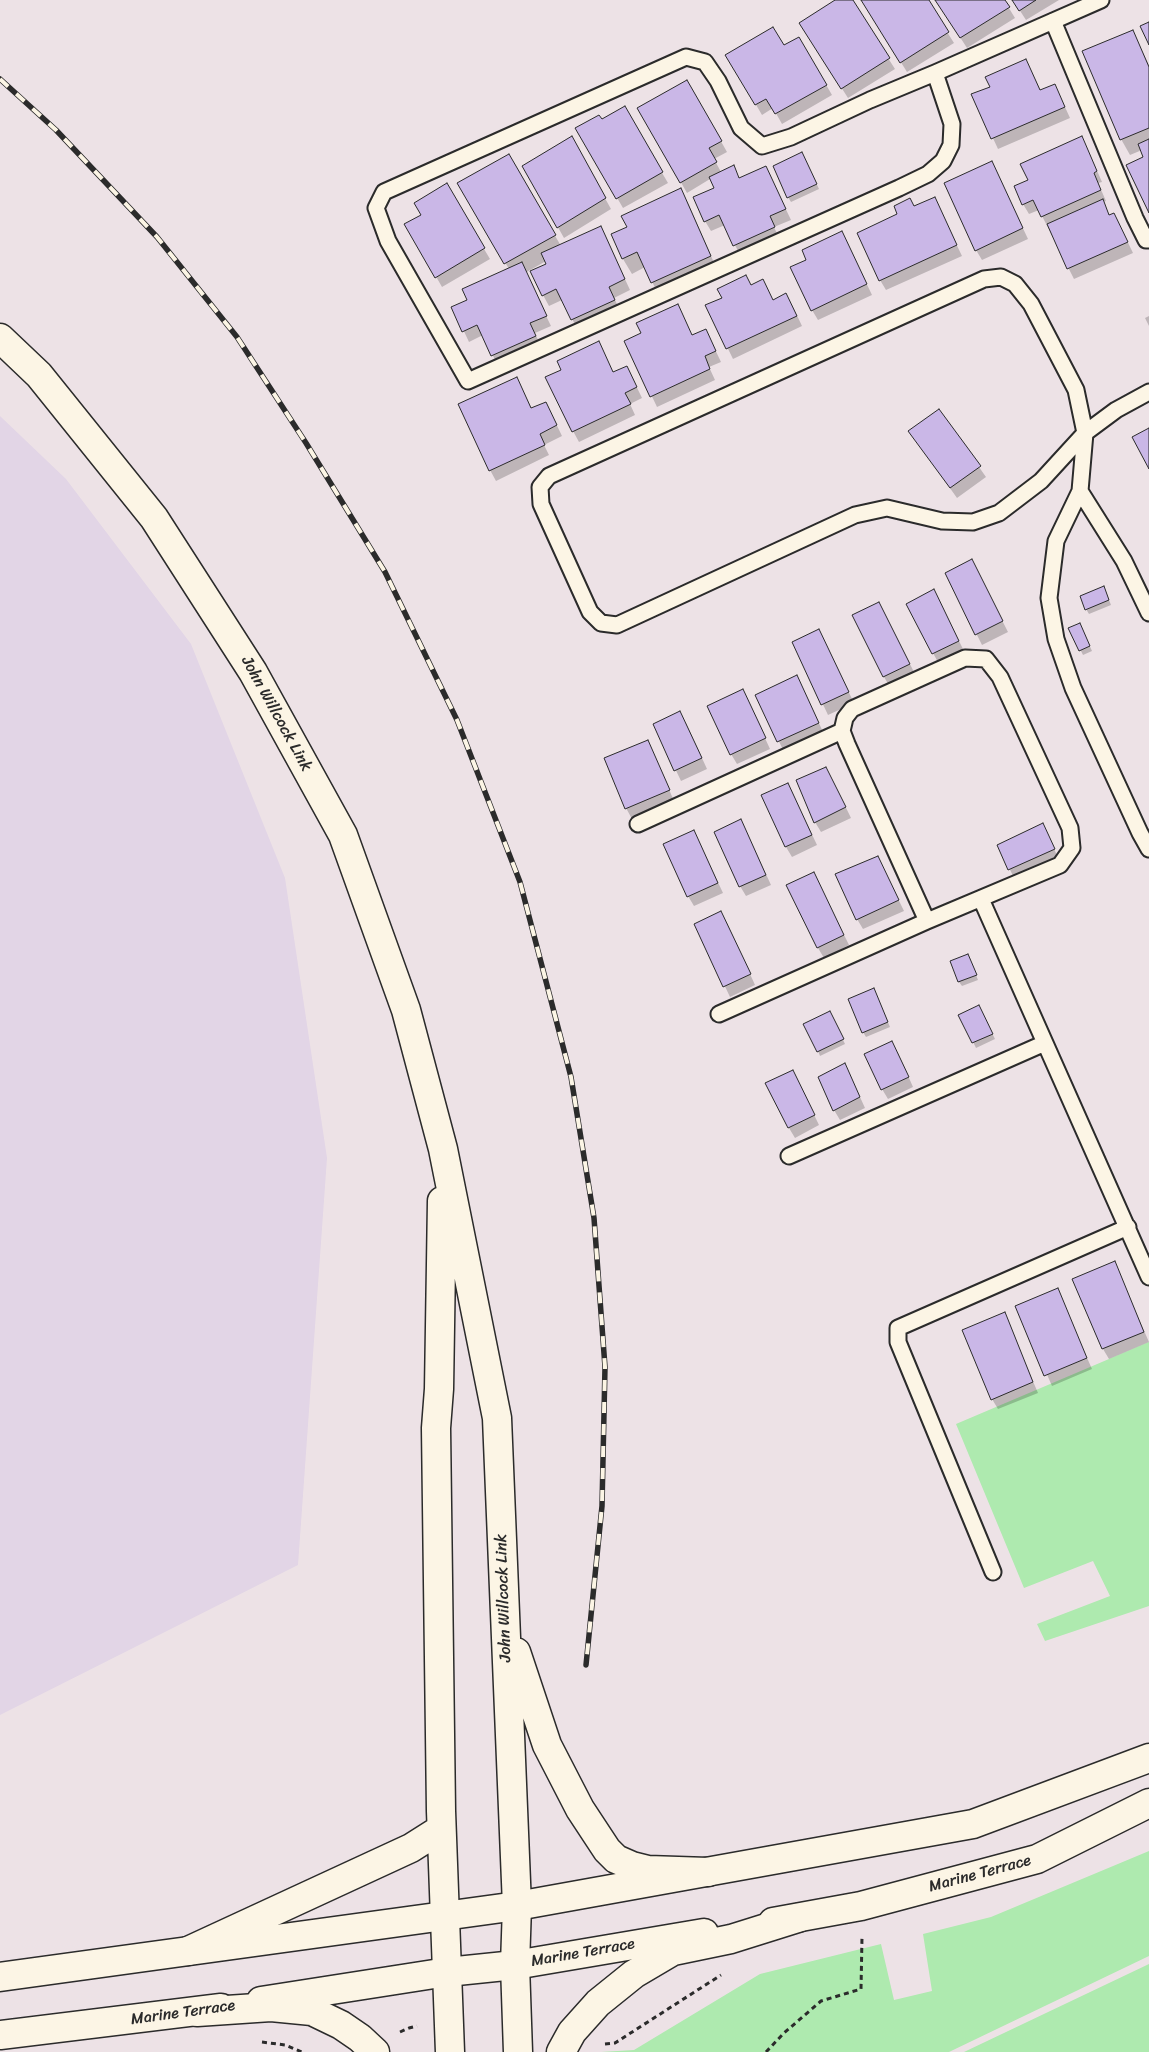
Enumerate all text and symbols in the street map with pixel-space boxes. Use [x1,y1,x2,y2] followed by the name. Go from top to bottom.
[236,653,316,775] street label: John Willcock Link
[492,1534,516,1662] street label: John Willcock Link
[927,1851,1033,1897] street label: Marine Terrace
[530,1934,636,1972] street label: Marine Terrace
[130,1996,236,2030] street label: Marine Terrace

